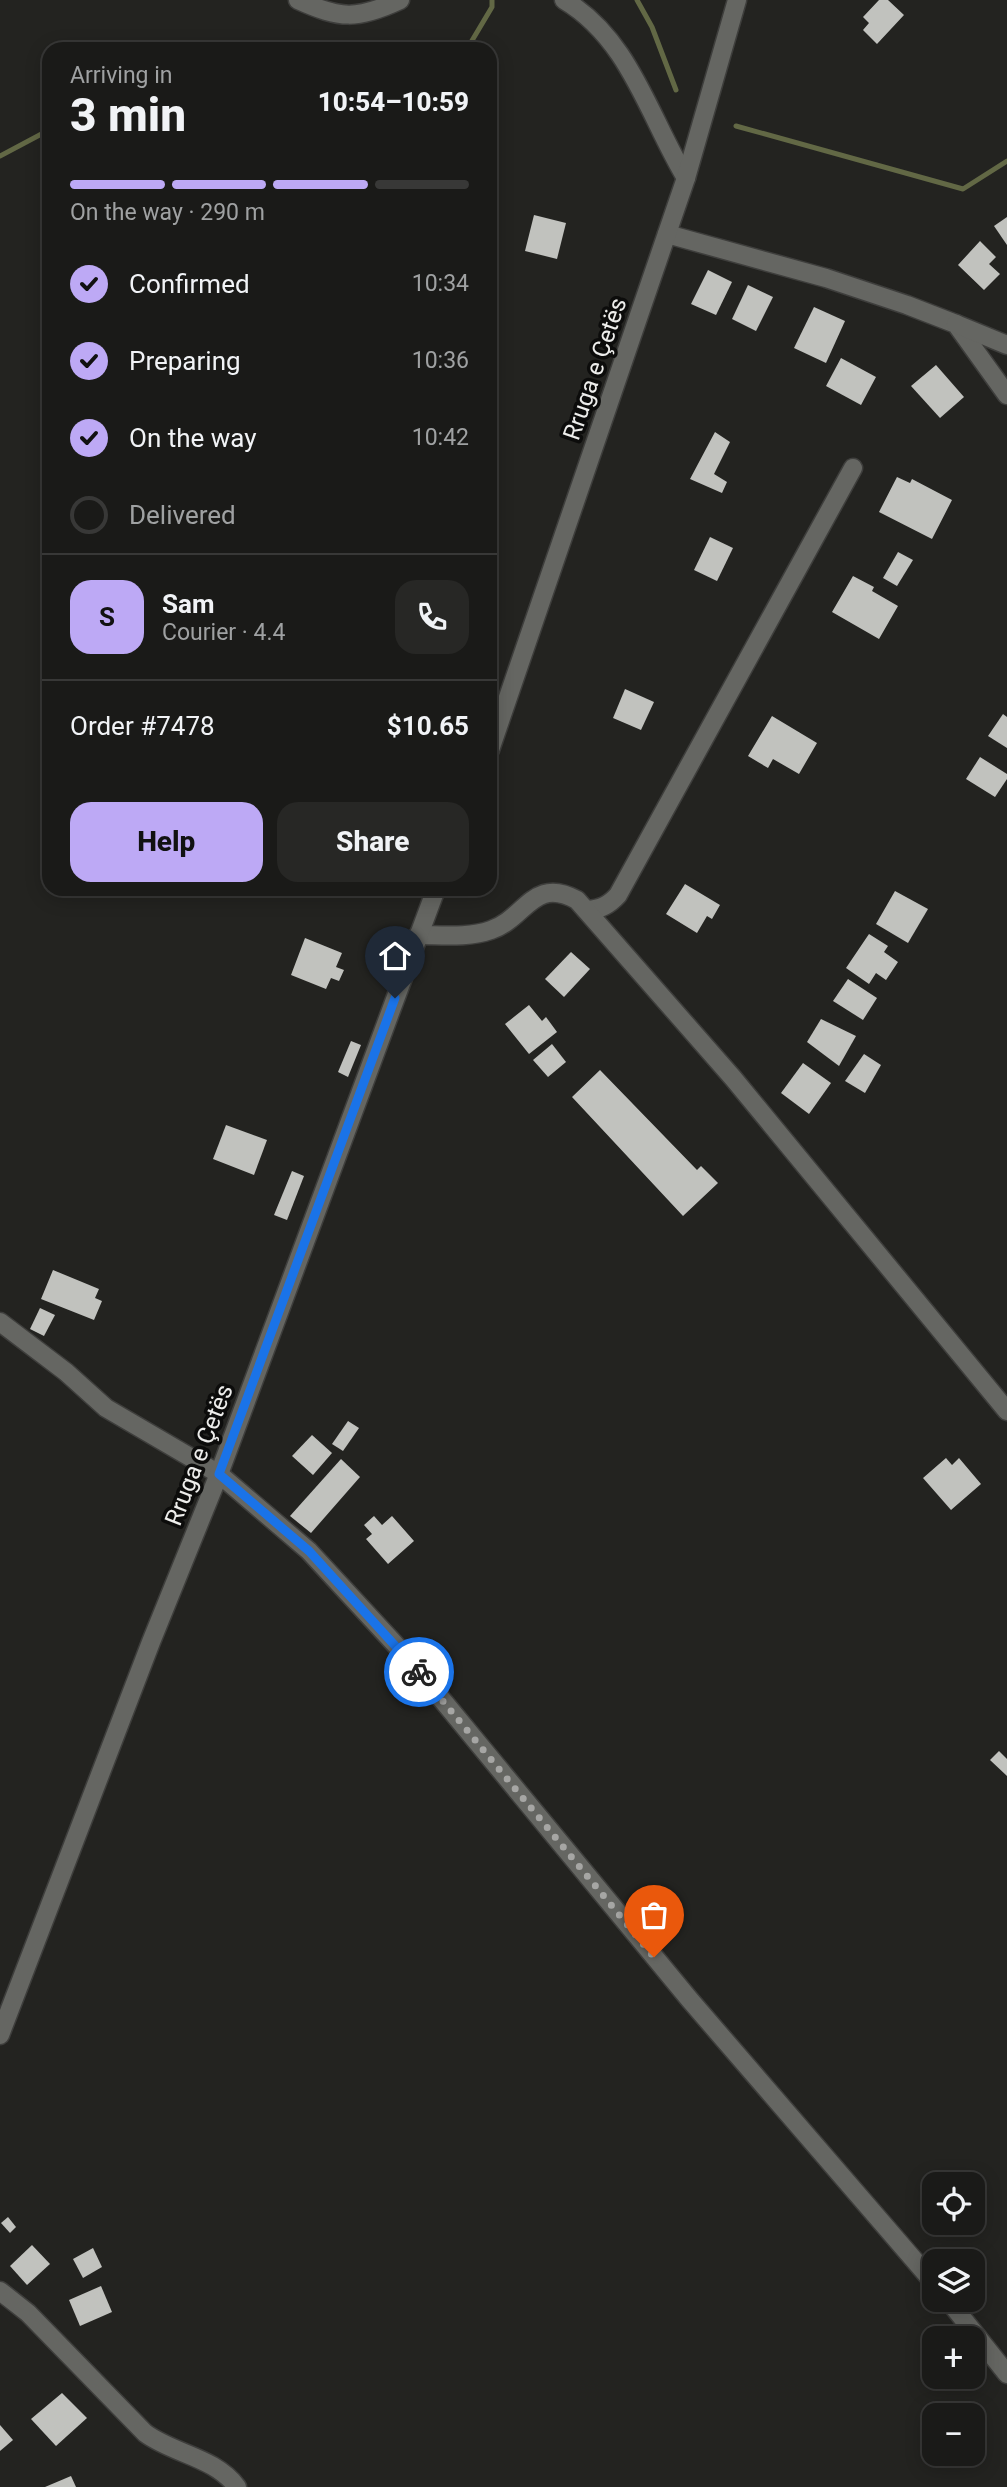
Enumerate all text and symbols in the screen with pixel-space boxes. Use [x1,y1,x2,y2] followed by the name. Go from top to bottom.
[70,62,173,89] text: Arriving in
[318,87,469,117] text: 10:54–10:59
[70,88,186,142] text: 3 min
[70,199,265,226] text: On the way · 290 m
[70,265,108,303] icon: check
[129,269,250,299] text: Confirmed
[412,270,469,297] text: 10:34
[558,294,632,444] street label: Rruga e Çetës
[70,342,108,380] icon: check
[129,346,241,376] text: Preparing
[412,347,469,374] text: 10:36
[70,419,108,457] icon: check
[129,423,257,453] text: On the way
[412,424,469,451] text: 10:42
[129,500,236,530] text: Delivered
[395,580,469,654] button: phone
[162,589,214,619] text: Sam
[99,602,115,632] text: S
[162,619,285,646] text: Courier · 4.4
[70,711,215,741] text: Order #7478
[387,711,469,741] text: $10.65
[70,802,263,882] button: Help
[277,802,469,882] button: Share
[365,926,425,998] pin
[376,937,414,975] icon: home
[159,1381,239,1529] street label: Rruga e Çetës
[384,1637,454,1707] courier
[400,1653,438,1691] icon: bike
[624,1885,684,1957] pin
[635,1896,673,1934] icon: bag
[922,2172,985,2466] map controls
[922,2172,985,2235] button: locate
[922,2249,985,2312] button: layers
[922,2326,985,2389] button: +
[922,2403,985,2466] button: −

